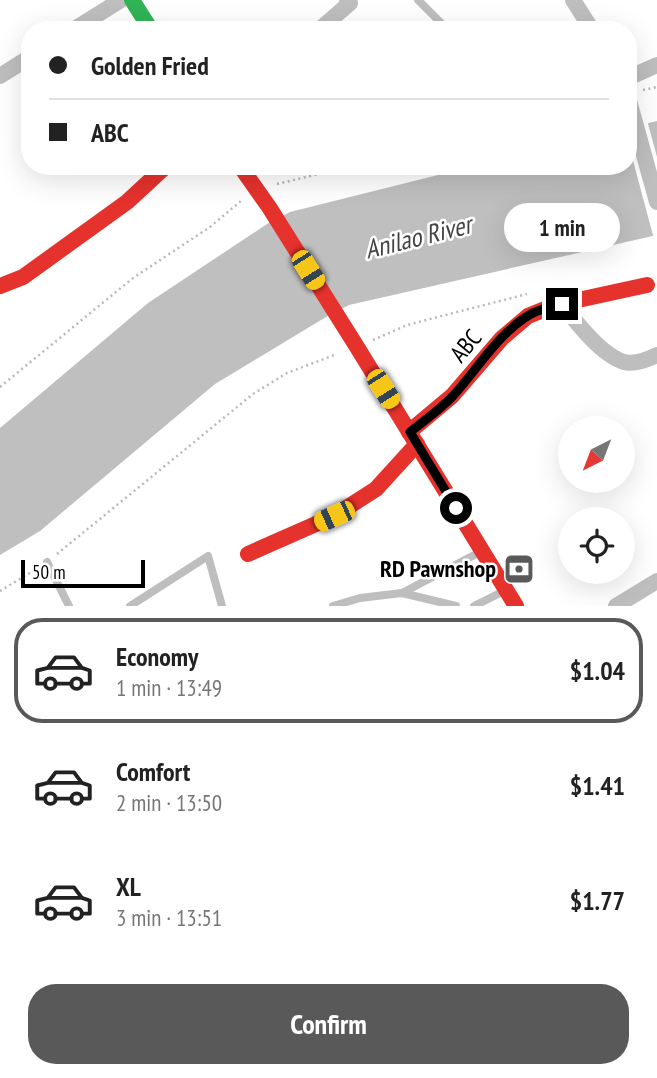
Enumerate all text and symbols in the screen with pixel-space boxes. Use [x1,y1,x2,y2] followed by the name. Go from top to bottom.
[91,49,209,82] text: Golden Fried
[91,116,129,149] text: ABC
[504,202,620,252] callout: 1 min
[361,206,478,266] water label: Anilao River
[539,213,585,242] text: 1 min
[288,247,329,293] car
[546,288,578,320] route end
[443,323,488,369] street label: ABC
[363,366,404,412] car
[558,416,635,494] north arrow
[558,416,635,584] map controls
[440,492,472,524] route start
[311,498,358,534] car
[558,507,635,584] button: locate
[502,552,536,586] bank icon: RD Pawnshop
[380,553,496,584] place label: RD Pawnshop
[21,556,145,588] scale bar
[32,560,66,584] text: 50 m
[32,639,95,702] icon: car
[116,640,198,673] text: Economy
[570,654,625,687] text: $1.04
[116,673,222,702] text: 1 min · 13:49
[32,754,95,817] icon: car
[116,755,190,788] text: Comfort
[570,769,625,802] text: $1.41
[116,788,222,817] text: 2 min · 13:50
[32,869,95,932] icon: car
[116,870,141,903] text: XL
[570,884,625,917] text: $1.77
[116,903,222,932] text: 3 min · 13:51
[28,984,629,1064] button: Confirm

